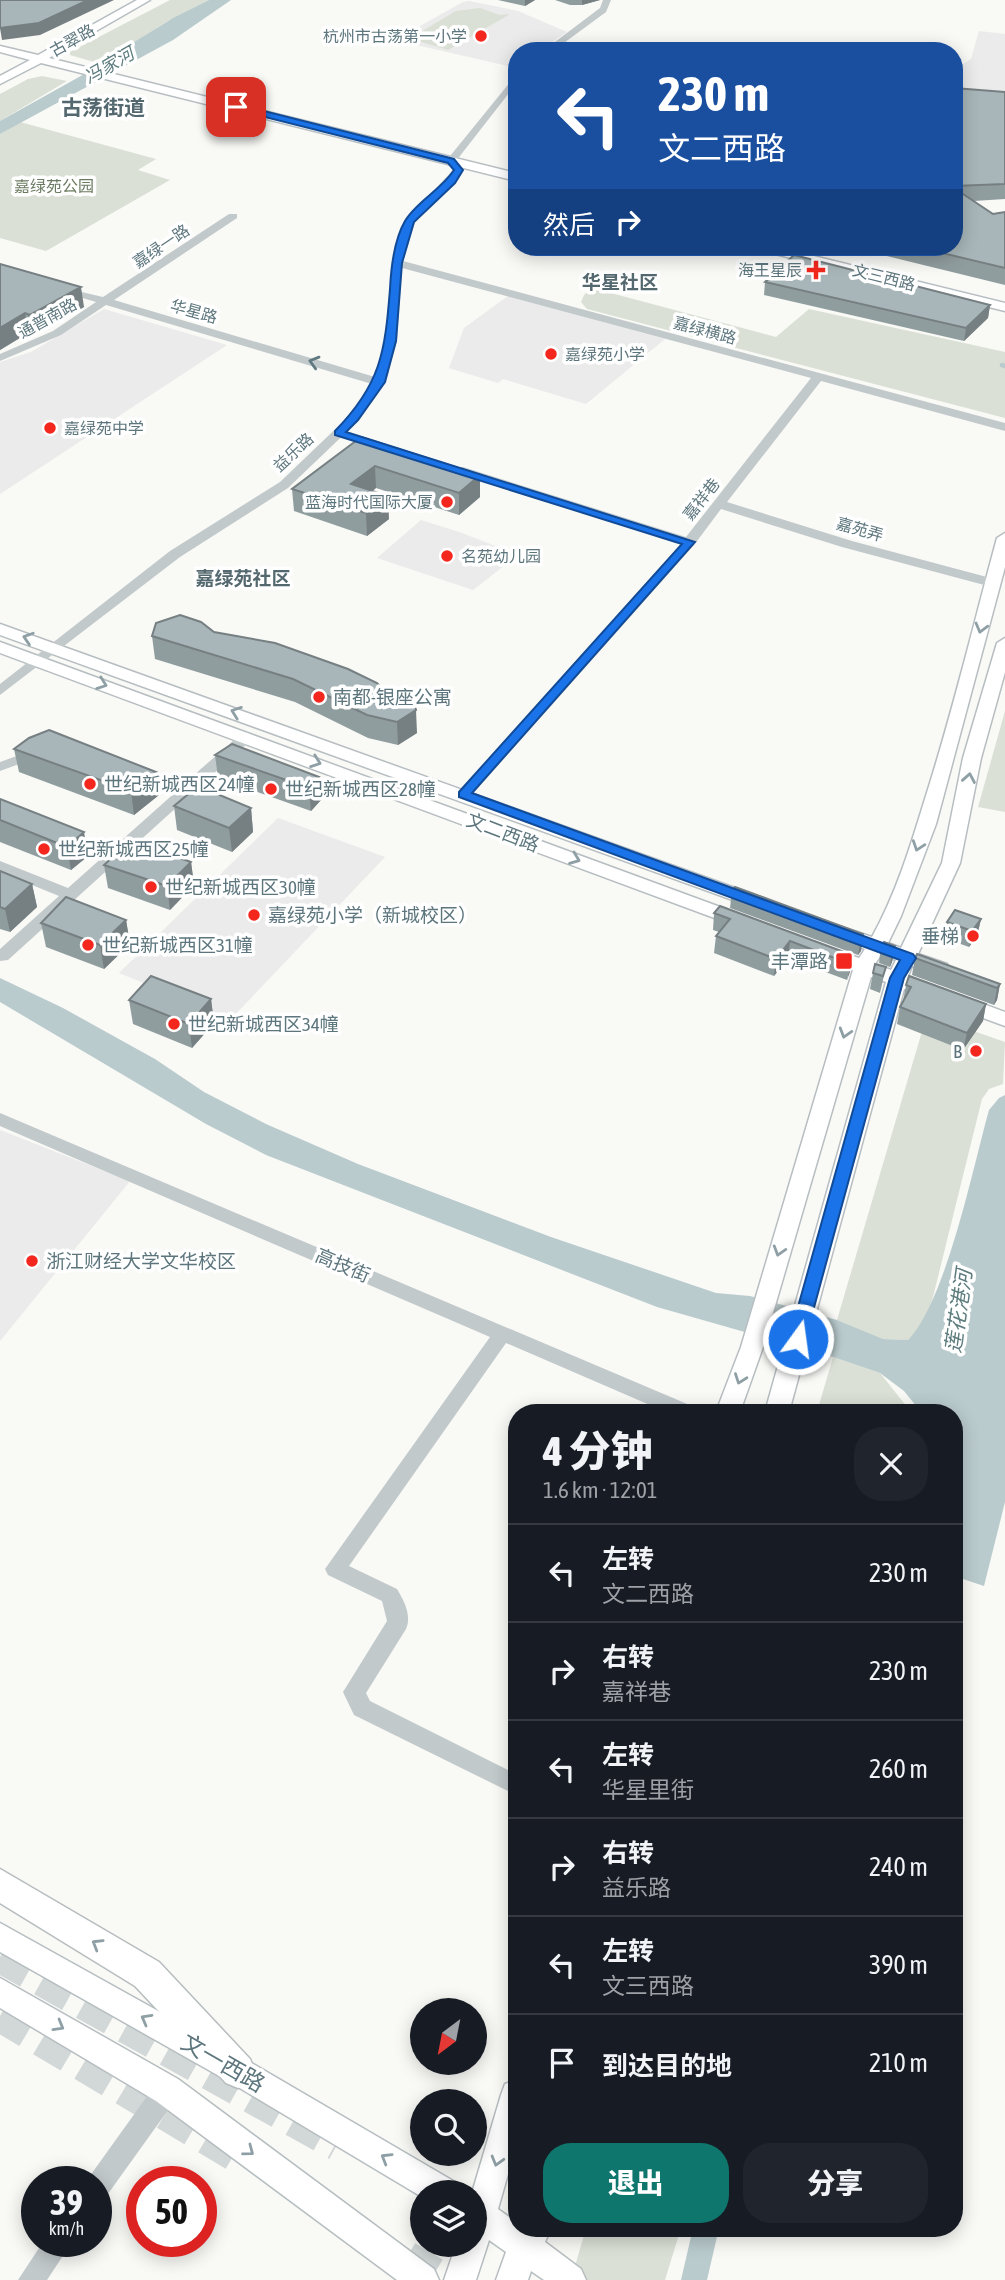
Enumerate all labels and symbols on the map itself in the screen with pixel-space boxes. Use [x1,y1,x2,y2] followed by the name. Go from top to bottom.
[47,20,97,60] street label: 古翠路
[323,27,467,45] place label: 杭州市古荡第一小学
[473,28,489,44] marker: 杭州市古荡第一小学
[80,41,140,88] water label: 冯家河
[206,77,266,137] pin
[61,95,145,119] district label: 古荡街道
[14,177,94,195] park label: 嘉绿苑公园
[129,221,193,271] street label: 嘉绿一路
[738,261,802,279] place label: 海王星辰
[851,261,917,293] street label: 文三西路
[808,262,824,278] marker: 海王星辰
[582,271,658,293] district label: 华星社区
[15,295,79,341] street label: 通普南路
[168,296,220,326] street label: 华星路
[672,313,738,347] street label: 嘉绿横路
[565,345,645,363] place label: 嘉绿苑小学
[543,346,559,362] marker: 嘉绿苑小学
[308,356,320,371] one-way arrow
[64,419,144,437] place label: 嘉绿苑中学
[42,420,58,436] marker: 嘉绿苑中学
[269,429,317,475] street label: 益乐路
[679,475,723,523] street label: 嘉祥巷
[305,493,433,511] place label: 蓝海时代国际大厦
[439,494,455,510] marker: 蓝海时代国际大厦
[834,514,886,544] street label: 嘉苑弄
[461,547,541,565] place label: 名苑幼儿园
[439,548,455,564] marker: 名苑幼儿园
[195,567,291,589] district label: 嘉绿苑社区
[975,622,990,634] one-way arrow
[22,632,34,646] one-way arrow
[96,675,108,689] one-way arrow
[333,686,452,708] place label: 南都-银座公寓
[311,689,327,705] marker: 南都-银座公寓
[230,706,242,720] one-way arrow
[309,754,321,768] one-way arrow
[961,772,976,784] one-way arrow
[104,773,255,795] place label: 世纪新城西区24幢
[82,776,98,792] marker: 世纪新城西区24幢
[285,778,436,800] place label: 世纪新城西区28幢
[263,781,279,797] marker: 世纪新城西区28幢
[464,808,542,856] street label: 文二西路
[58,838,209,860] place label: 世纪新城西区25幢
[912,840,926,852] one-way arrow
[36,841,52,857] marker: 世纪新城西区25幢
[568,851,580,865] one-way arrow
[165,876,316,898] place label: 世纪新城西区30幢
[143,879,159,895] marker: 世纪新城西区30幢
[268,904,477,926] place label: 嘉绿苑小学（新城校区）
[246,907,262,923] marker: 嘉绿苑小学（新城校区）
[921,925,959,947] place label: 垂梯
[965,928,981,944] marker: 垂梯
[102,934,253,956] place label: 世纪新城西区31幢
[80,937,96,953] marker: 世纪新城西区31幢
[771,950,828,972] place label: 丰潭路
[834,951,854,971] marker: 丰潭路
[188,1013,339,1035] place label: 世纪新城西区34幢
[166,1016,182,1032] marker: 世纪新城西区34幢
[838,1026,853,1038] one-way arrow
[953,1040,962,1062] place label: B
[968,1043,984,1059] marker: B
[312,1244,374,1286] street label: 高技街
[773,1244,787,1256] one-way arrow
[46,1250,236,1272] place label: 浙江财经大学文华校区
[24,1253,40,1269] marker: 浙江财经大学文华校区
[940,1264,976,1354] water label: 莲花港河
[761,1302,835,1376] position arrow
[734,1373,748,1385] one-way arrow
[92,1940,105,1953] one-way arrow
[410,1998,486,2076] north arrow
[141,2014,154,2027] one-way arrow
[51,2018,64,2031] one-way arrow
[177,2029,269,2097] street label: 文一西路
[241,2142,254,2155] one-way arrow
[380,2153,393,2166] one-way arrow
[490,2155,505,2167] one-way arrow
[126,2166,217,2257] speed limit sign: 50

